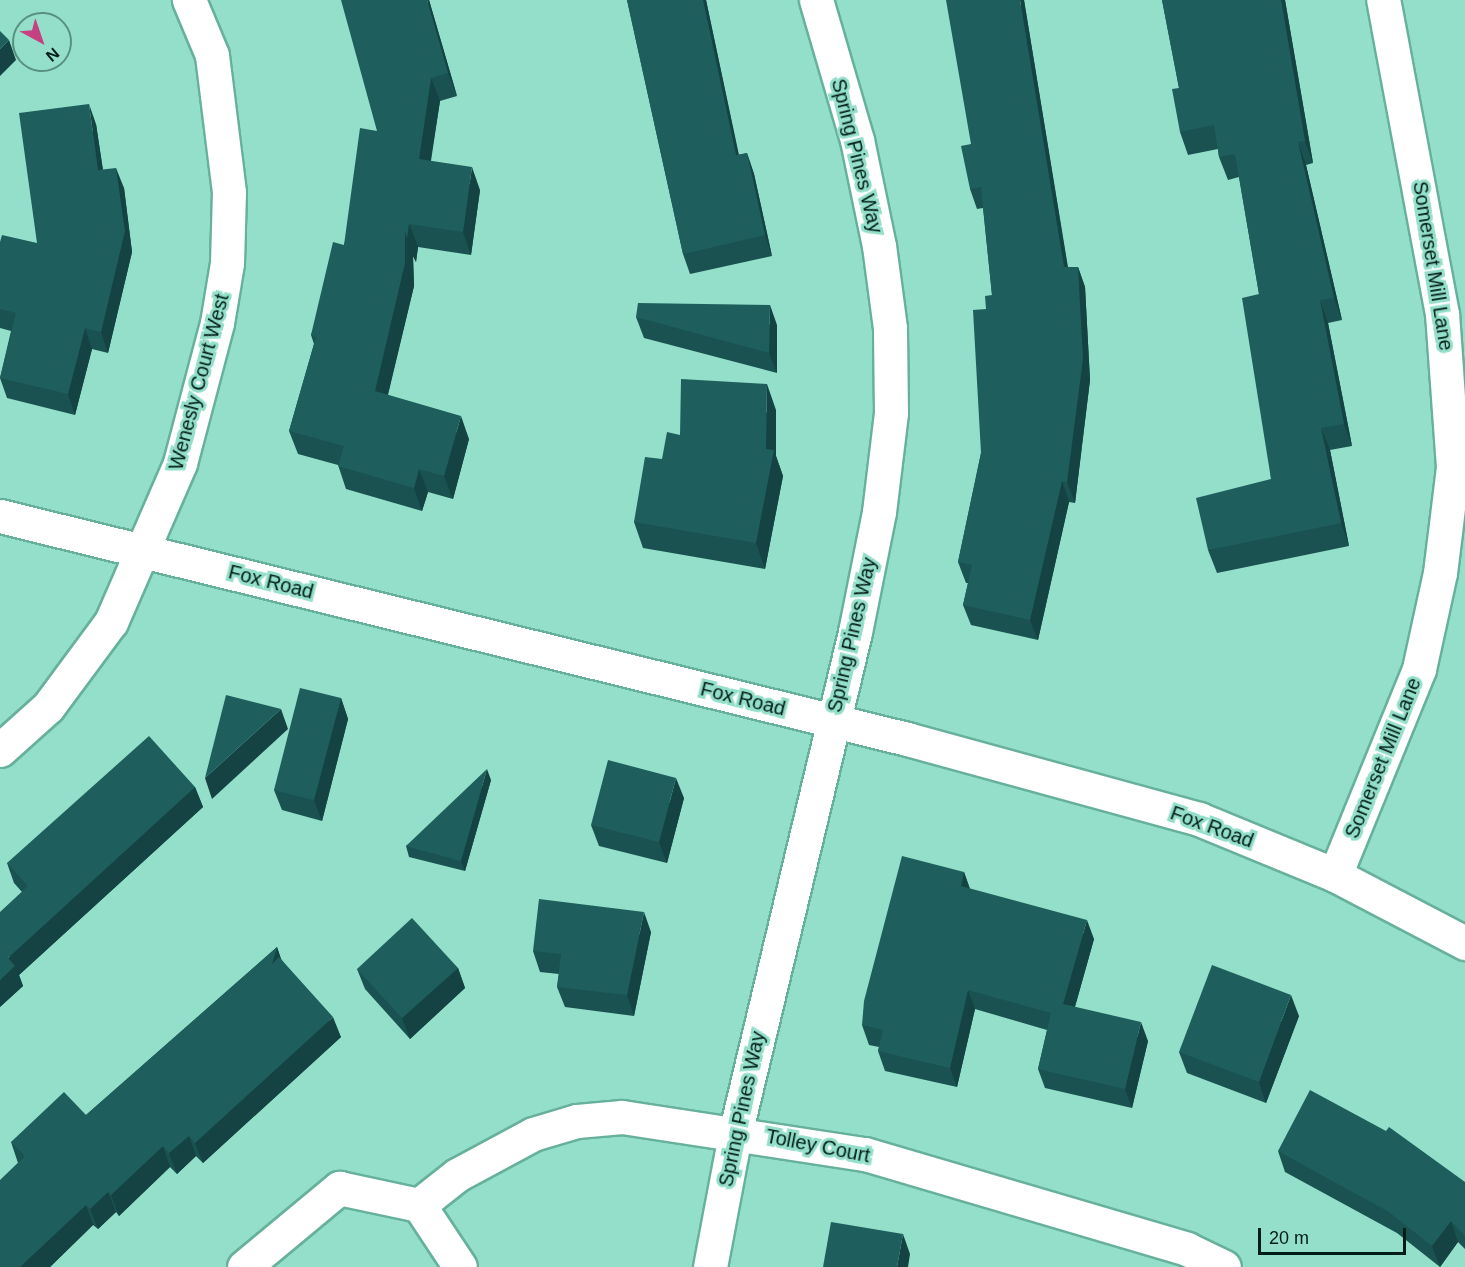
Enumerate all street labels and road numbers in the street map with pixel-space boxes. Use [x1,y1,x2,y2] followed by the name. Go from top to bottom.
[826,76,888,236] street label: Spring Pines Way
[1408,180,1458,352] street label: Somerset Mill Lane
[164,291,234,473] street label: Wenesly Court West
[823,555,881,715] street label: Spring Pines Way
[226,560,316,604] street label: Fox Road
[1340,674,1426,842] street label: Somerset Mill Lane
[698,677,788,721] street label: Fox Road
[1167,801,1257,853] street label: Fox Road
[714,1029,770,1189] street label: Spring Pines Way
[764,1124,872,1168] street label: Tolley Court

